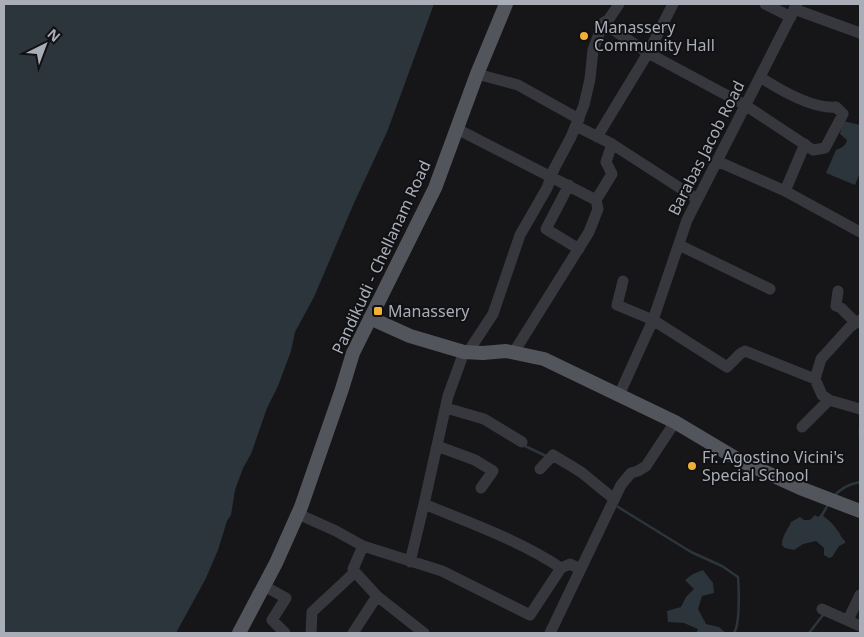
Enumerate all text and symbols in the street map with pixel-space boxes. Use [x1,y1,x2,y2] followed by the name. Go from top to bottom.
[594,16,715,56] place label: Manassery Community Hall
[20,20,70,70] north arrow
[43,24,65,46] text: N
[578,30,590,42] marker: Manassery Community Hall
[663,77,749,219] street label: Barabas Jacob Road
[326,157,436,357] street label: Pandikudi - Chellanam Road
[388,300,470,322] place label: Manassery
[372,305,384,317] marker: Manassery
[702,446,844,486] place label: Fr. Agostino Vicini's Special School
[686,460,698,472] marker: Fr. Agostino Vicini's Special School

